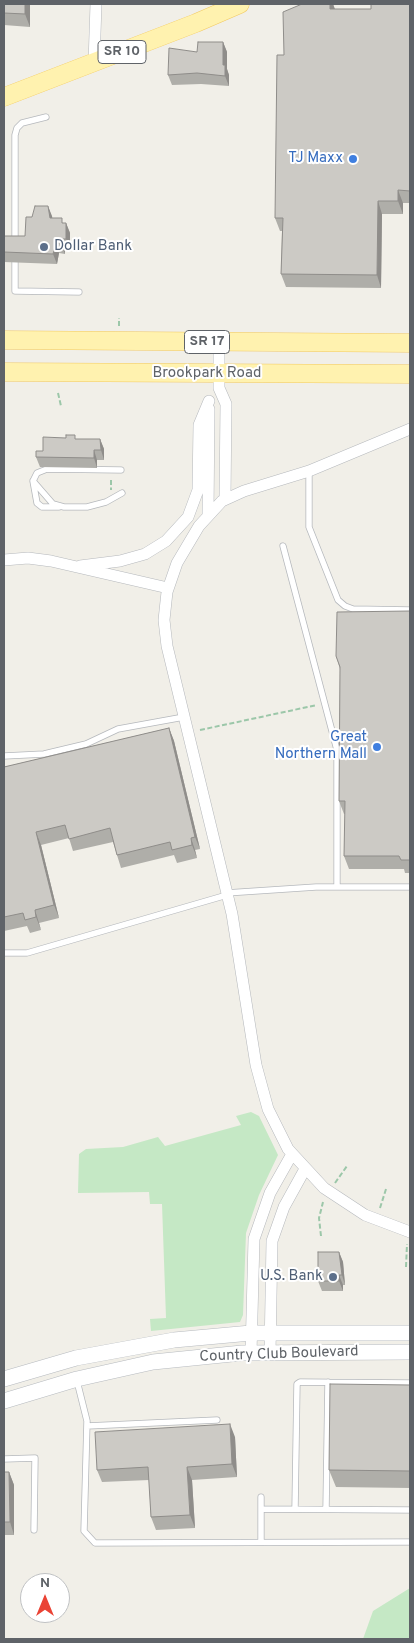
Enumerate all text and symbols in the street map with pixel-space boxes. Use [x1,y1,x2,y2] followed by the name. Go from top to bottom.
[98,41,146,64] road number: SR 10
[288,150,343,168] place label: TJ Maxx
[347,153,359,165] marker: TJ Maxx
[54,238,132,256] place label: Dollar Bank
[38,241,50,253] marker: Dollar Bank
[184,331,230,354] road number: SR 17
[152,365,262,383] street label: Brookpark Road
[275,729,367,764] place label: Great Northern Mall
[371,741,383,753] marker: Great Northern Mall
[260,1268,323,1286] place label: U.S. Bank
[327,1271,339,1283] marker: U.S. Bank
[199,1343,359,1367] street label: Country Club Boulevard
[20,1573,70,1623] north arrow
[40,1575,50,1592] text: N

